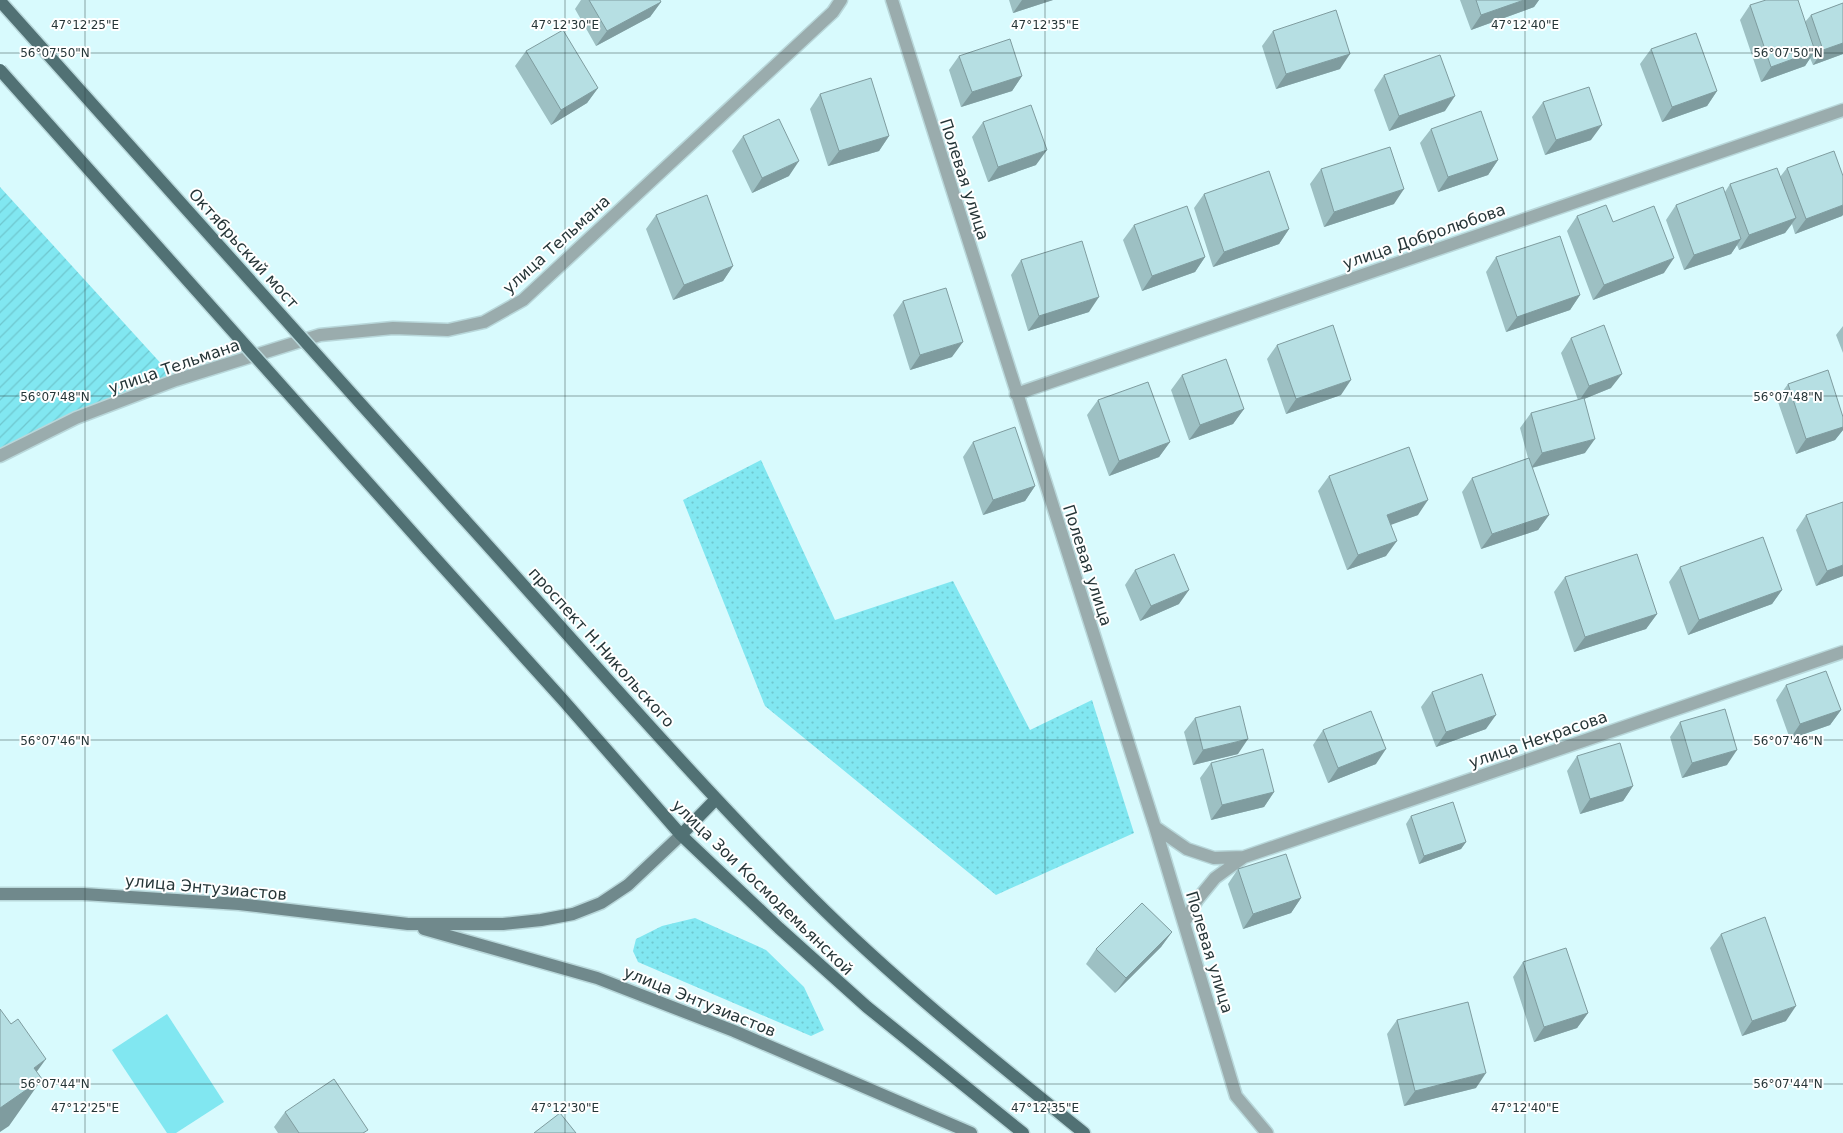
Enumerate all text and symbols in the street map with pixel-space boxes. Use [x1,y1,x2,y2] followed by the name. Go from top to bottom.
[51,18,119,32] text: 47°12'25"E
[531,18,599,32] text: 47°12'30"E
[1011,18,1079,32] text: 47°12'35"E
[1491,18,1559,32] text: 47°12'40"E
[20,46,90,60] text: 56°07'50"N
[1753,46,1823,60] text: 56°07'50"N
[936,116,993,242] street label: Полевая улица
[185,184,303,312] street label: Октябрьский мост
[499,191,614,297] street label: улица Тельмана
[1340,200,1508,273] street label: улица Добролюбова
[106,335,242,398] street label: улица Тельмана
[20,390,90,404] text: 56°07'48"N
[1753,390,1823,404] text: 56°07'48"N
[1059,502,1116,628] street label: Полевая улица
[525,563,679,731] street label: проспект Н.Никольского
[1466,707,1610,772] street label: улица Некрасова
[20,734,90,748] text: 56°07'46"N
[1753,734,1823,748] text: 56°07'46"N
[668,796,857,979] street label: улица Зои Космодемьянской
[124,871,288,904] street label: улица Энтузиастов
[1182,889,1237,1015] street label: Полевая улица
[621,962,779,1041] street label: улица Энтузиастов
[20,1077,90,1091] text: 56°07'44"N
[1753,1077,1823,1091] text: 56°07'44"N
[51,1101,119,1115] text: 47°12'25"E
[531,1101,599,1115] text: 47°12'30"E
[1011,1101,1079,1115] text: 47°12'35"E
[1491,1101,1559,1115] text: 47°12'40"E

